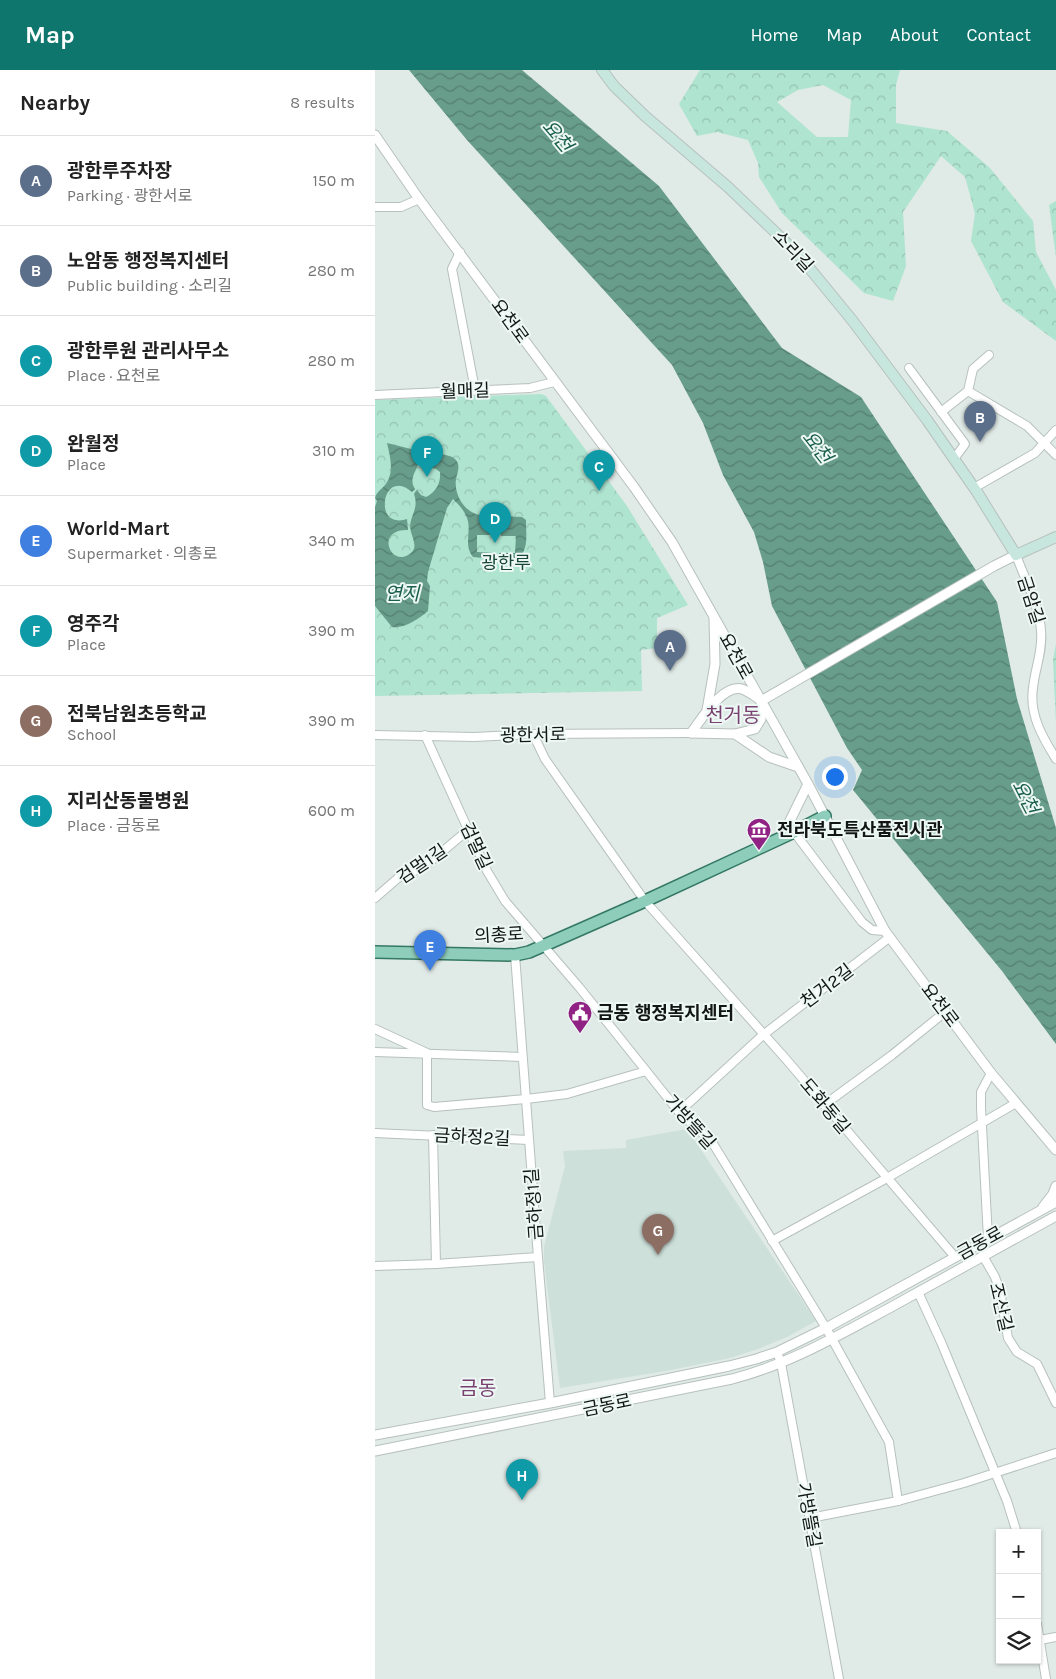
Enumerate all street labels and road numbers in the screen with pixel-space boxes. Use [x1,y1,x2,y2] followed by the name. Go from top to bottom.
[768,225,818,277] street label: 소리길
[486,294,534,348] street label: 요천로
[440,379,490,403] street label: 월매길
[1013,573,1049,627] street label: 금암길
[714,629,758,683] street label: 요천로
[500,723,566,747] street label: 광한서로
[456,819,496,873] street label: 검멀길
[393,839,451,889] street label: 검멀1길
[474,923,524,947] street label: 의총로
[796,959,858,1013] street label: 천거2길
[916,979,964,1031] street label: 요천로
[795,1074,855,1138] street label: 도화동길
[660,1090,720,1154] street label: 가방뜰길
[433,1124,511,1150] street label: 금하정2길
[521,1167,547,1241] street label: 금하정1길
[953,1221,1007,1265] street label: 금동로
[985,1280,1017,1334] street label: 조산길
[580,1389,634,1421] street label: 금동로
[792,1480,826,1550] street label: 가방뜰길

